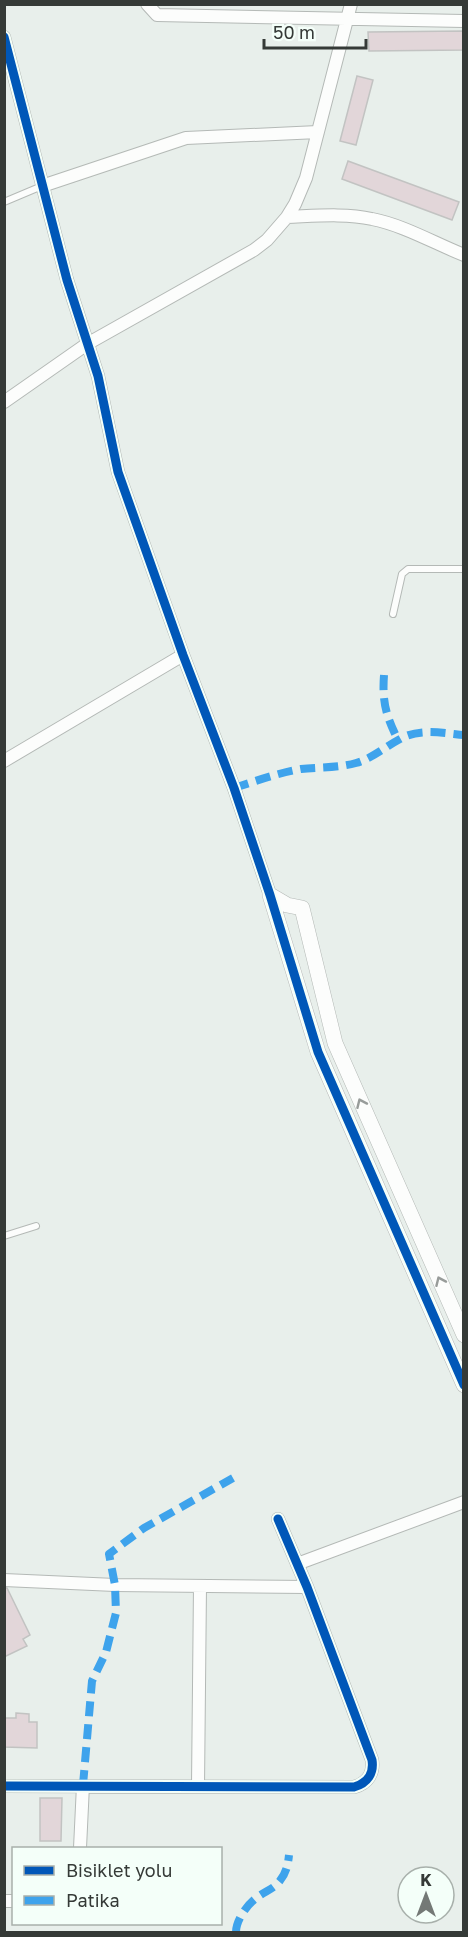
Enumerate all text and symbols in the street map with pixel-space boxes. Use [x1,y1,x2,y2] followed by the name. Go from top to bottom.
[264,12,366,50] scale bar
[273,21,315,43] text: 50 m
[356,1098,368,1109] one-way arrow
[435,1277,447,1288] one-way arrow
[12,1847,222,1925] legend
[66,1859,172,1881] text: Bisiklet yolu
[396,1865,456,1925] north arrow
[420,1870,432,1890] text: K
[66,1889,120,1911] text: Patika

